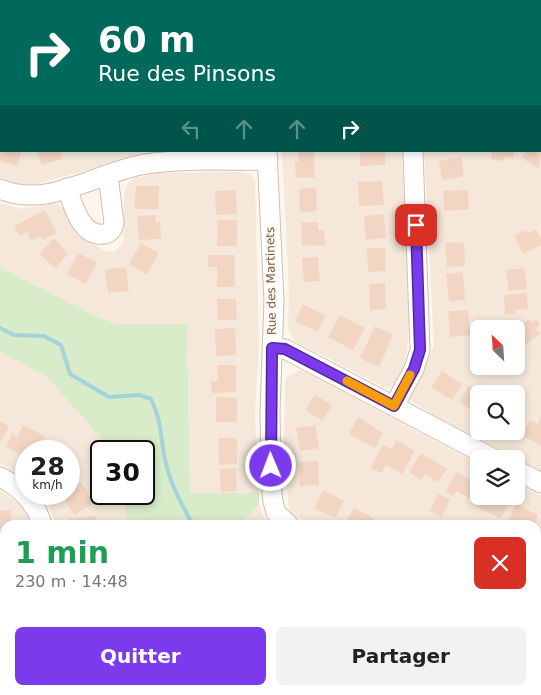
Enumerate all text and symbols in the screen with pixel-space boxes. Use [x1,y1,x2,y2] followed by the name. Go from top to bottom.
[15,20,80,85] icon: right
[98,20,195,60] text: 60 m
[98,61,276,86] text: Rue des Pinsons
[177,115,205,143] icon: left
[230,115,258,143] icon: ahead
[283,115,311,143] icon: ahead
[336,115,364,143] icon: right
[395,204,437,246] pin
[402,211,430,239] icon: arrive
[263,227,279,335] street label: Rue des Martinets
[470,320,525,375] north arrow
[470,320,525,505] map controls
[470,385,525,440] button: search
[244,439,296,491] position arrow
[90,440,155,505] speed limit sign: 30
[470,450,525,505] button: layers
[30,452,65,481] text: 28
[32,478,63,492] text: km/h
[15,535,109,570] text: 1 min
[474,537,526,589] button: close
[15,572,128,591] text: 230 m · 14:48
[15,627,266,685] button: Quitter
[276,627,526,685] button: Partager

